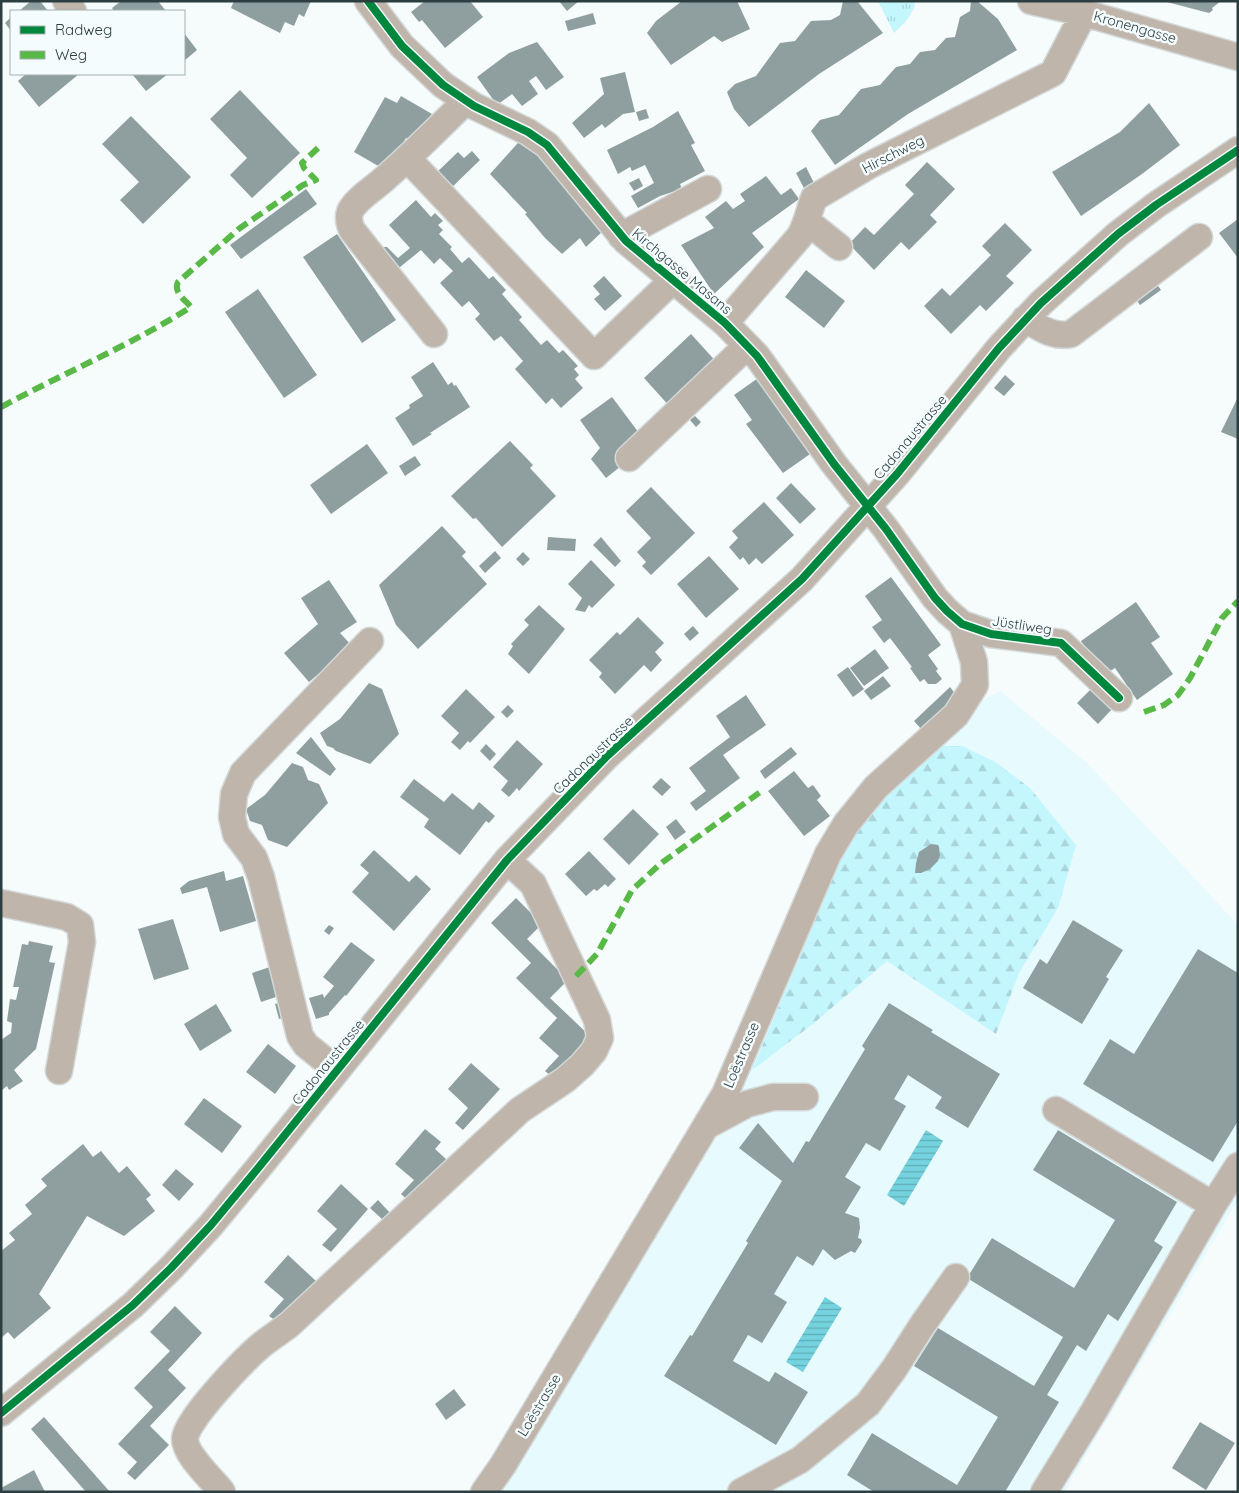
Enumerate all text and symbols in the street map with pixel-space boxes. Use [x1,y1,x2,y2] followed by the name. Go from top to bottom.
[1092,7,1178,47] street label: Kronengasse
[10,10,185,75] legend
[55,20,112,39] text: Radweg
[55,45,87,64] text: Weg
[859,131,927,177] street label: Hirschweg
[628,224,736,318] street label: Kirchgasse Masans
[869,391,951,483] street label: Cadonaustrasse
[991,611,1053,639] street label: Jüstliweg
[549,712,637,798] street label: Cadonaustrasse
[288,1015,368,1108] street label: Cadonaustrasse
[719,1019,763,1091] street label: Loëstrasse
[513,1370,565,1440] street label: Loëstrasse

